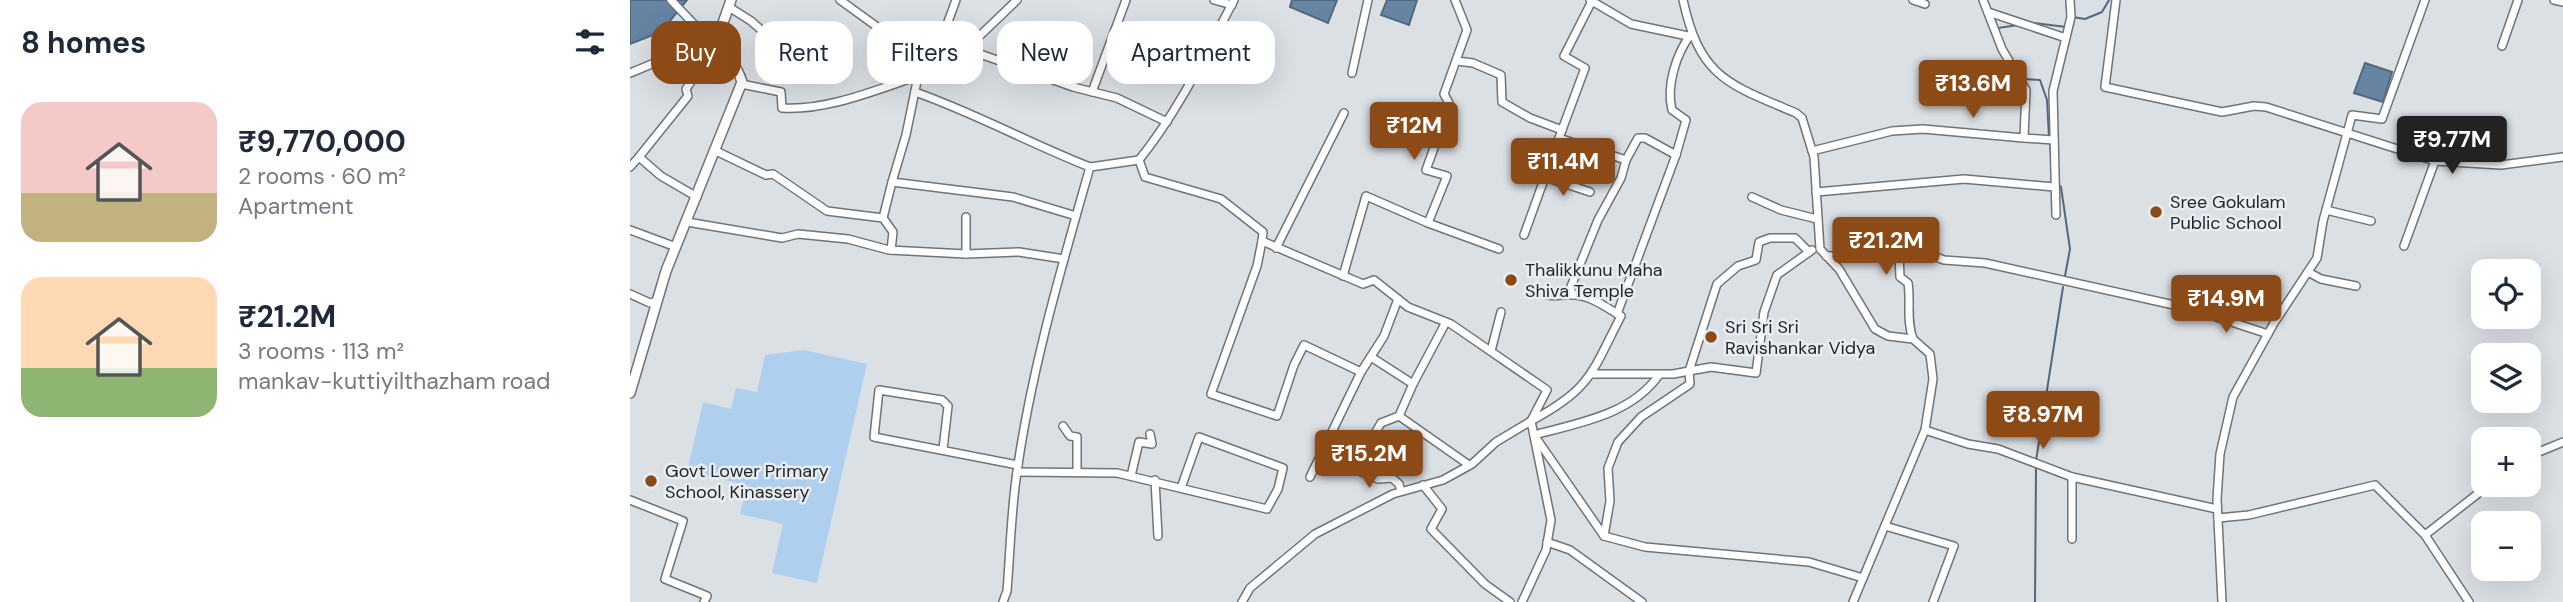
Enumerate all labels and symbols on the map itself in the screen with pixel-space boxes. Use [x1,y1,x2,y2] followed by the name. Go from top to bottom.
[1916,60,2030,120] pin: ₹13.6M
[1373,102,1455,162] pin: ₹12M
[2395,116,2509,176] pin: ₹9.77M
[1506,138,1620,198] pin: ₹11.4M
[2170,190,2286,235] place label: Sree Gokulam Public School
[2148,204,2164,220] marker: Sree Gokulam Public School
[1829,218,1943,277] pin: ₹21.2M
[1525,258,1663,303] place label: Thalikkunu Maha Shiva Temple
[1503,272,1519,288] marker: Thalikkunu Maha Shiva Temple
[2169,276,2283,335] pin: ₹14.9M
[1725,315,1875,360] place label: Sri Sri Sri Ravishankar Vidya
[1703,329,1719,345] marker: Sri Sri Sri Ravishankar Vidya
[1986,392,2100,451] pin: ₹8.97M
[1312,430,1426,490] pin: ₹15.2M
[665,459,829,504] place label: Govt Lower Primary School, Kinassery
[643,473,659,489] marker: Govt Lower Primary School, Kinassery

